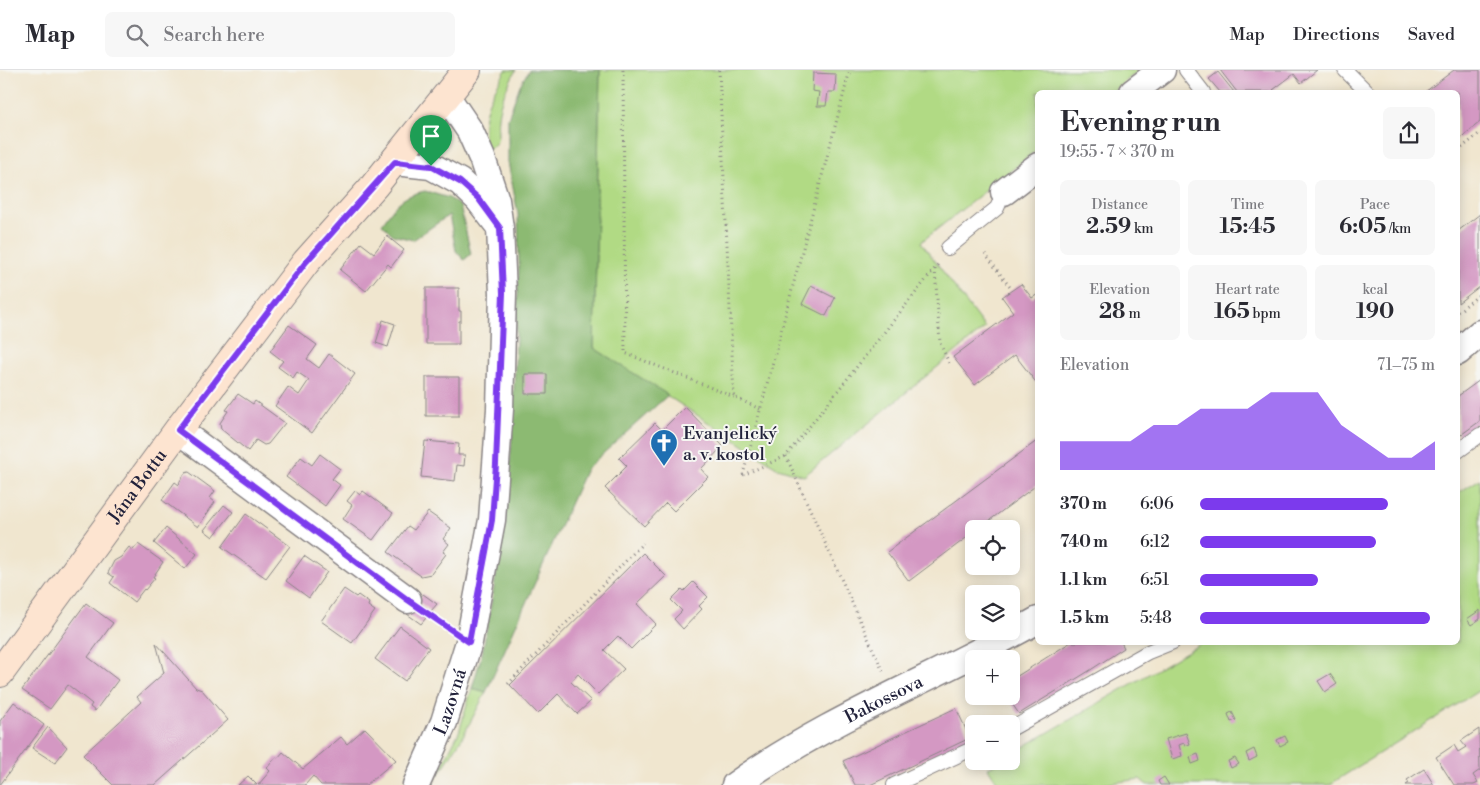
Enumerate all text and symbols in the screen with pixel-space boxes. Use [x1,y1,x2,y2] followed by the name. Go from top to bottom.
[105,12,455,57] search box
[25,20,75,50] text: Map
[123,21,151,49] icon: search
[163,23,265,47] text: Search here
[1229,23,1265,46] text: Map
[1293,23,1380,46] text: Directions
[1408,23,1455,46] text: Saved
[1060,105,1221,140] text: Evening run
[1383,107,1435,159] button: share
[410,115,452,166] pin
[417,122,445,150] icon: arrive
[1060,142,1175,162] text: 19:55 · 7 × 370 m
[1092,196,1148,214] text: Distance
[1231,196,1264,214] text: Time
[1360,196,1390,214] text: Pace
[1086,214,1131,240] text: 2.59
[1220,214,1275,240] text: 15:45
[1339,214,1386,240] text: 6:05
[1131,220,1154,238] text: km
[1386,220,1411,238] text: /km
[1090,281,1150,299] text: Elevation
[1215,281,1280,299] text: Heart rate
[1362,281,1388,299] text: kcal
[1099,299,1126,325] text: 28
[1214,299,1250,325] text: 165
[1356,299,1394,325] text: 190
[1126,305,1141,323] text: m
[1250,305,1281,323] text: bpm
[1060,355,1129,375] text: Elevation
[1377,355,1435,375] text: 71–75 m
[683,422,777,466] place label: Evanjelický a. v. kostol
[649,428,679,467] church icon: Evanjelický a. v. kostol
[102,444,173,528] street label: Jána Bottu
[1060,494,1107,514] text: 370 m
[1140,494,1174,514] text: 6:06
[965,520,1020,770] map controls
[965,520,1020,575] button: locate
[1060,532,1108,552] text: 740 m
[1140,532,1170,552] text: 6:12
[1060,570,1107,590] text: 1.1 km
[1140,570,1169,590] text: 6:51
[965,585,1020,640] button: layers
[1060,608,1109,628] text: 1.5 km
[1140,608,1172,628] text: 5:48
[965,650,1020,705] button: +
[429,665,472,739] street label: Lazovná
[840,670,928,729] street label: Bakossova
[965,715,1020,770] button: −

